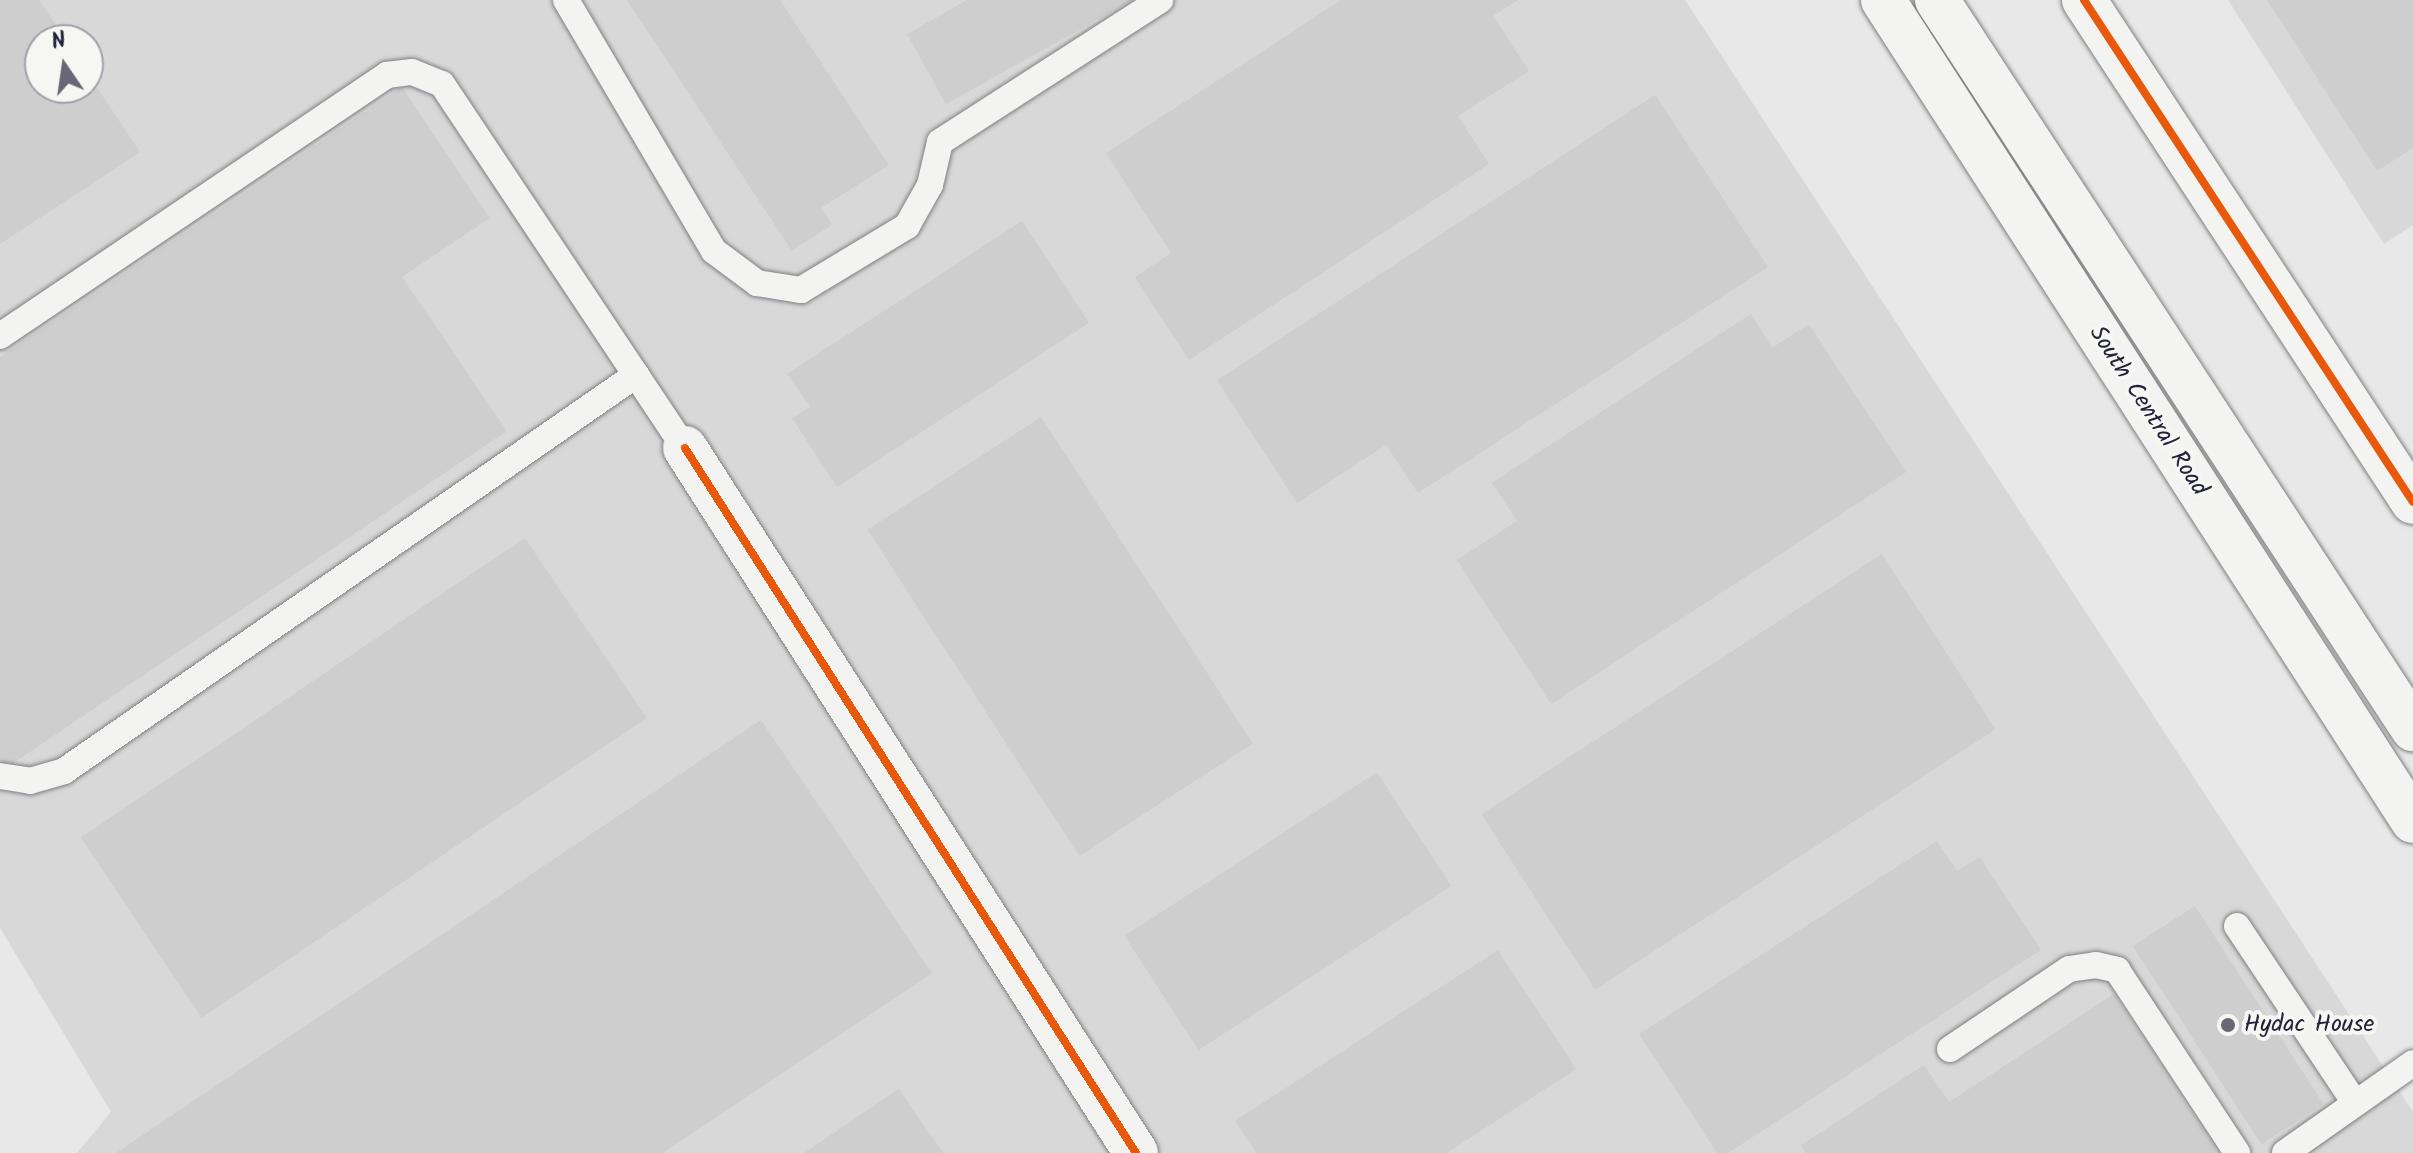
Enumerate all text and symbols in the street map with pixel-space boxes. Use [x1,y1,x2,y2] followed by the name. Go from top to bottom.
[48,23,70,61] text: N
[24,24,104,104] north arrow
[2082,321,2214,501] street label: South Central Road
[2244,1011,2374,1039] place label: Hydac House
[2219,1016,2237,1034] marker: Hydac House

